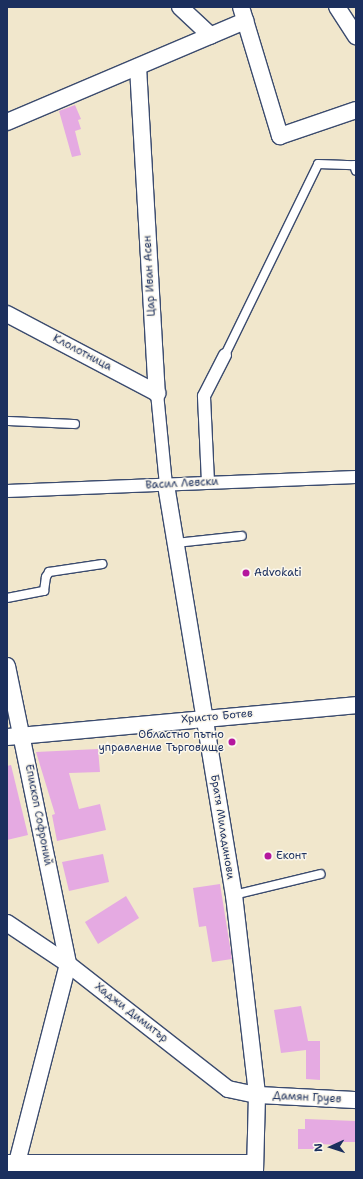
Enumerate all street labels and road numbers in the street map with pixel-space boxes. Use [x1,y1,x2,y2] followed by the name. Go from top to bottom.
[141,235,159,317] street label: Цар Иван Асен
[50,332,114,374] street label: Клолотница
[145,475,219,493] street label: Васил Левски
[181,707,253,727] street label: Христо Ботев
[22,763,54,867] street label: Епископ Софроний
[207,774,237,880] street label: Братя Миладинови
[92,980,170,1046] street label: Хаджи Димитър
[272,1090,342,1106] street label: Дамян Груев

